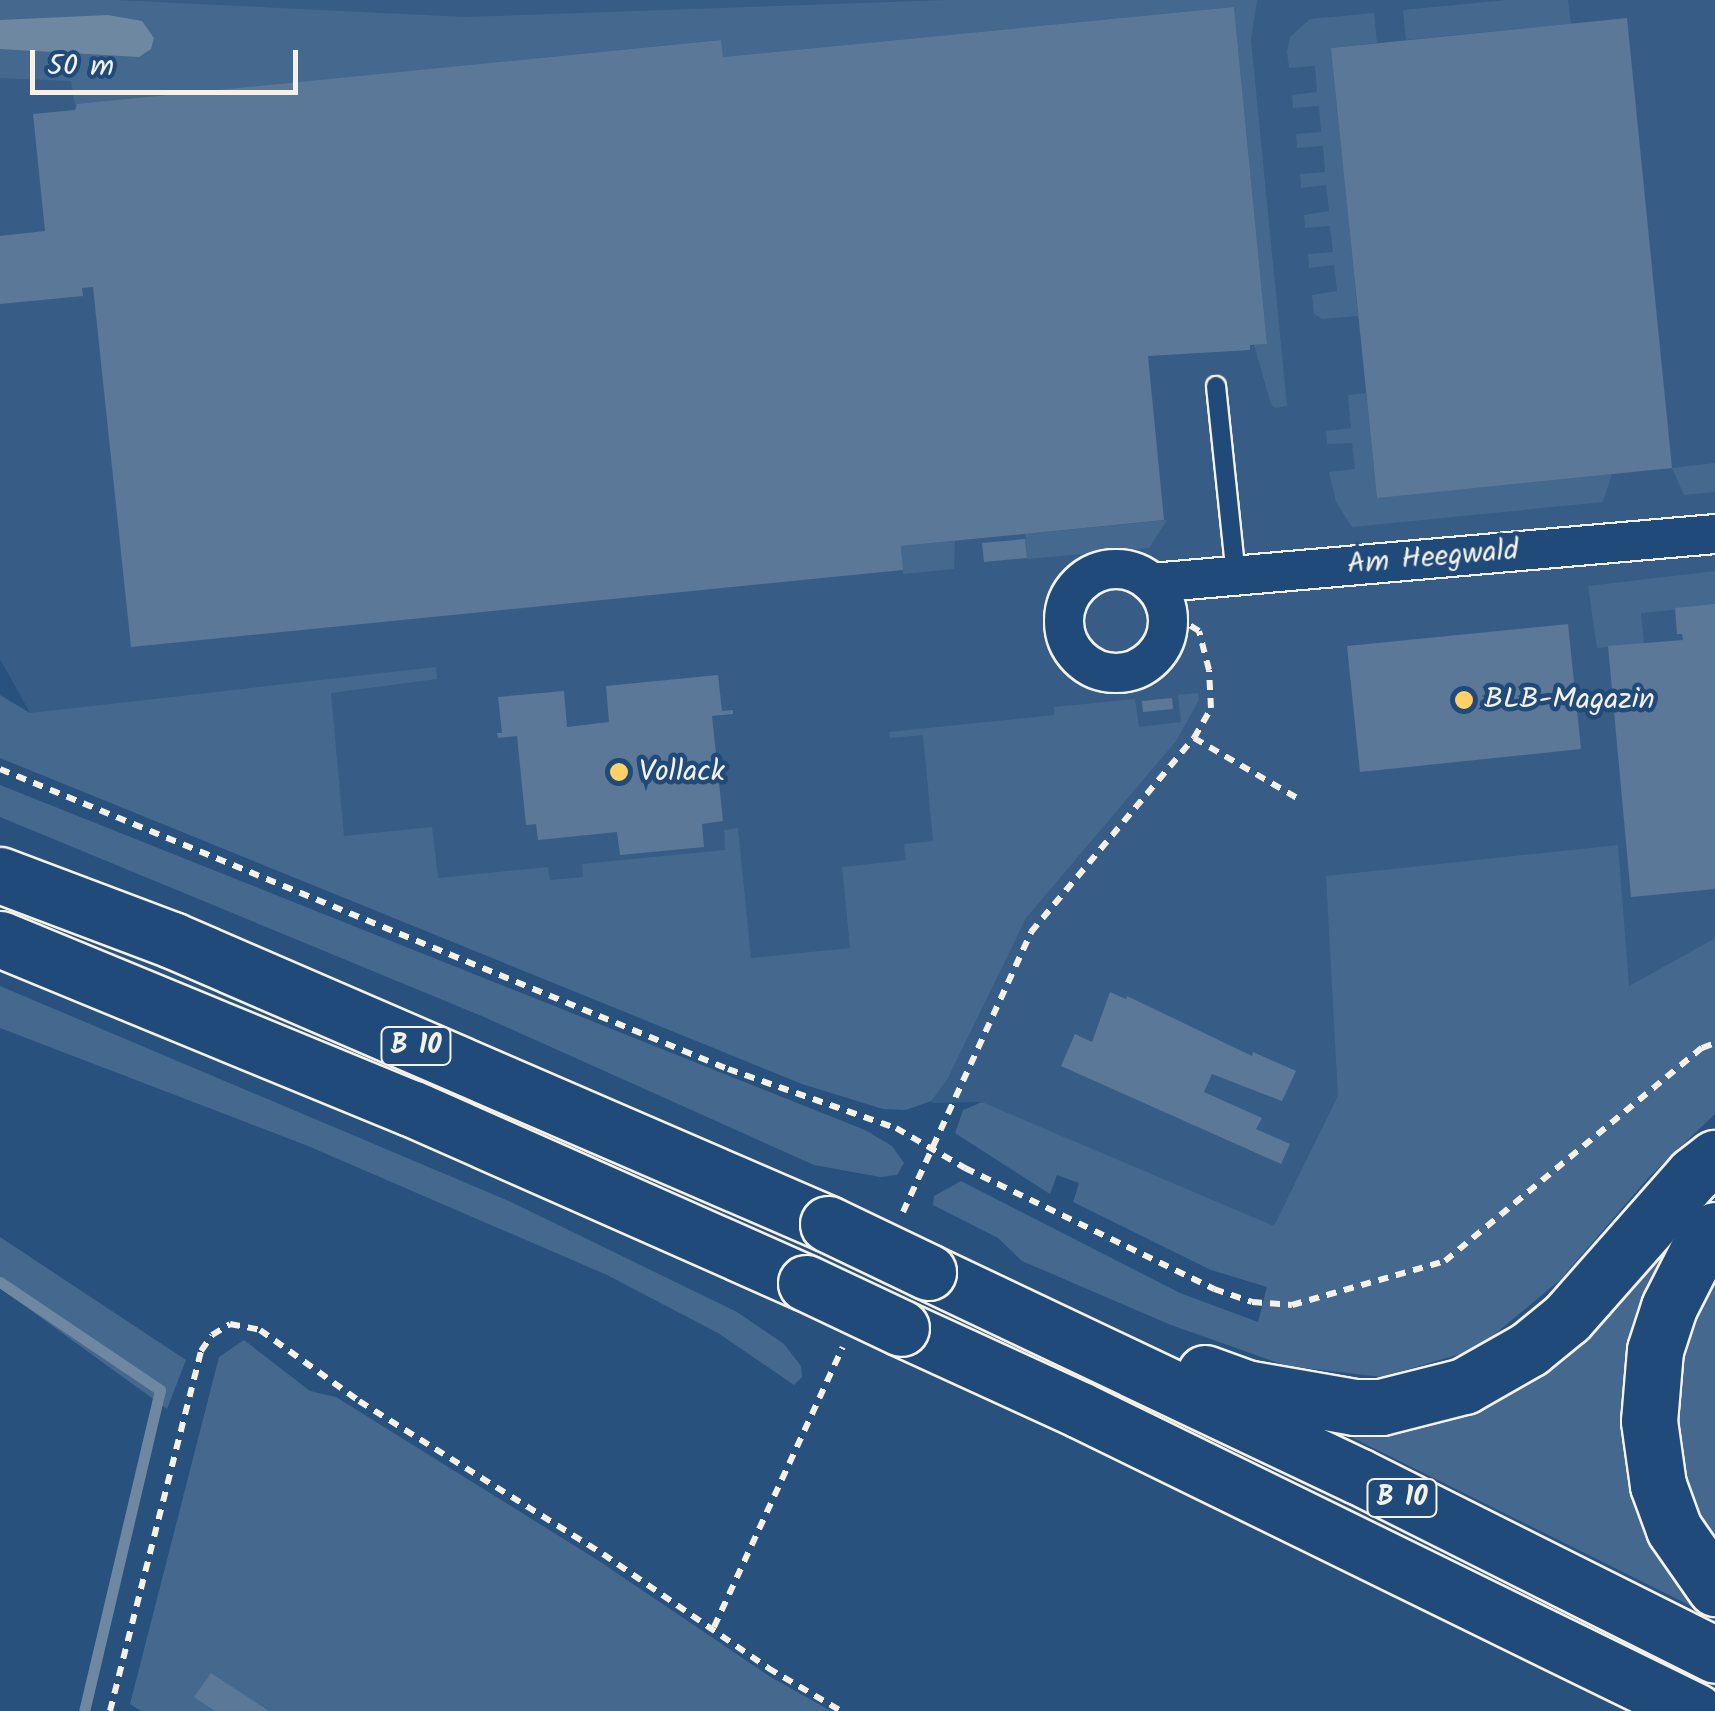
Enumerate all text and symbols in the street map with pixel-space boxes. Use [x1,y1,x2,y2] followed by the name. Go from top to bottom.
[35,30,302,92] scale bar
[47,43,114,91] text: 50 m
[1346,533,1520,583] street label: Am Heegwald
[1484,682,1655,718] place label: BLB-Magazin
[1453,689,1475,711] marker: BLB-Magazin
[639,754,725,790] place label: Vollack
[608,761,630,783] marker: Vollack
[378,1023,454,1069] road number: B 10
[1364,1475,1440,1521] road number: B 10

